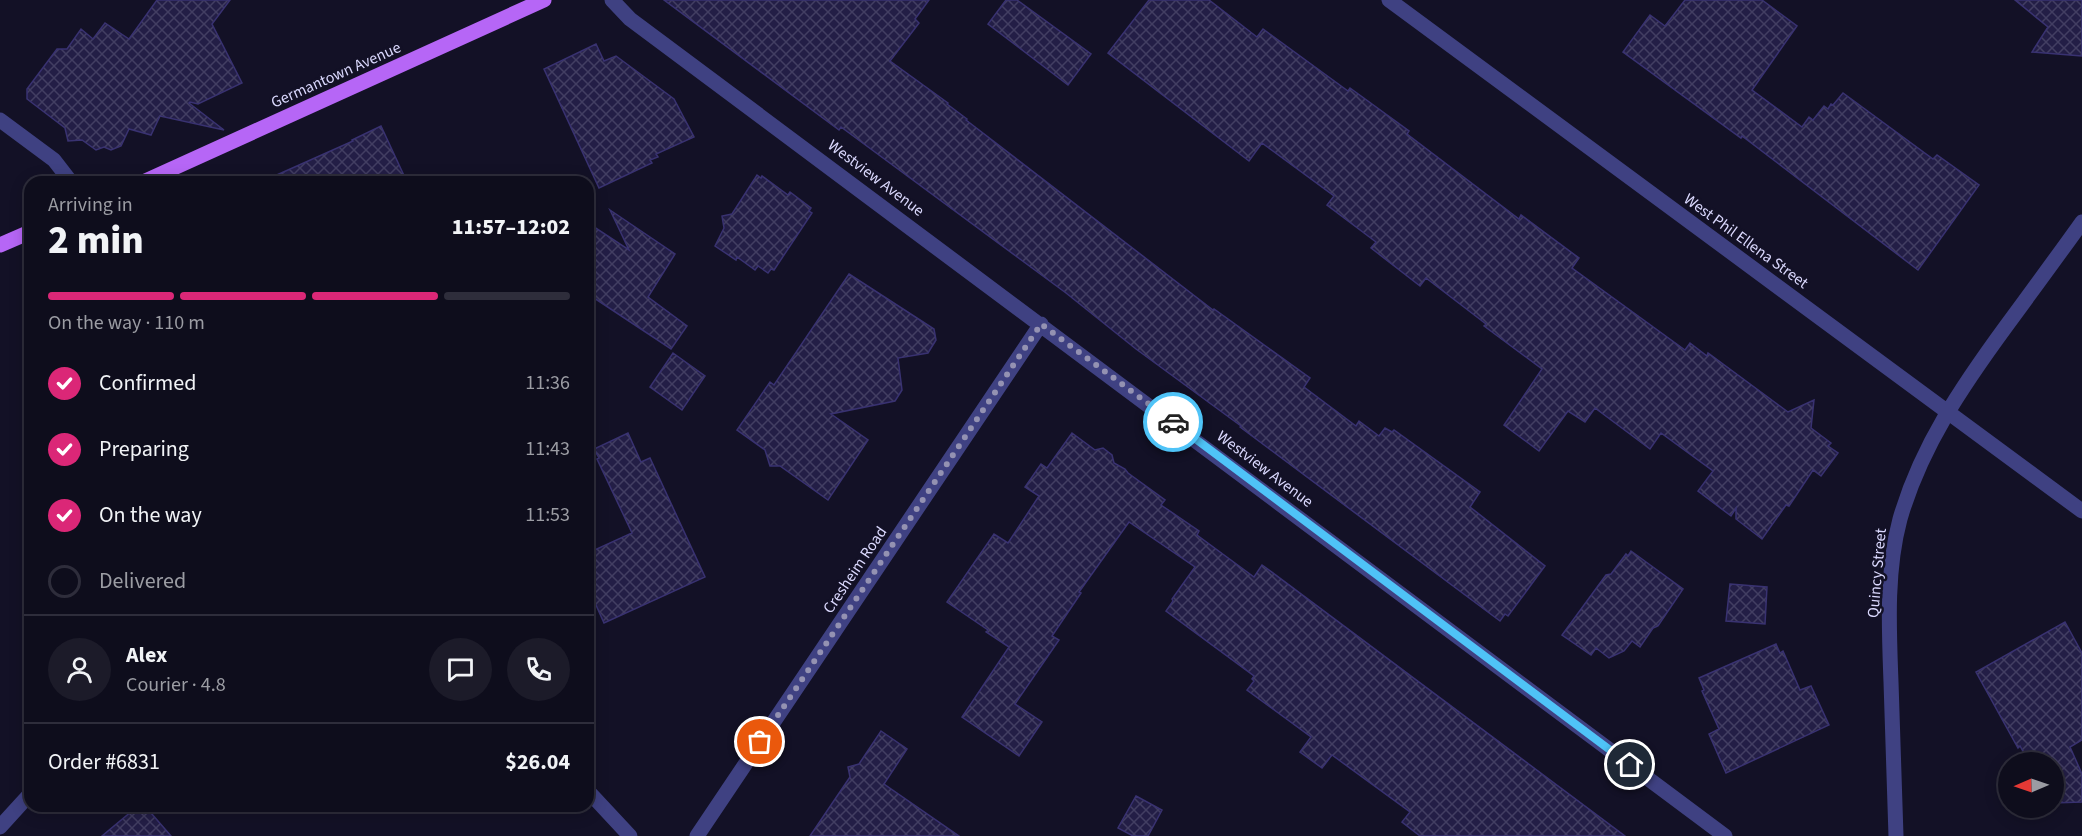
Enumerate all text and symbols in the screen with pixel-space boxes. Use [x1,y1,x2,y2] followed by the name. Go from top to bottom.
[268,36,404,114] street label: Germantown Avenue
[823,134,929,222] street label: Westview Avenue
[1679,188,1813,294] street label: West Phil Ellena Street
[48,191,133,219] text: Arriving in
[452,211,570,243] text: 11:57–12:02
[48,213,144,269] text: 2 min
[48,309,205,337] text: On the way · 110 m
[48,367,81,400] icon: check
[99,367,196,399] text: Confirmed
[525,369,570,397] text: 11:36
[1143,392,1203,452] courier
[1157,406,1190,439] icon: car
[1212,425,1318,513] street label: Westview Avenue
[48,433,81,466] icon: check
[99,433,189,465] text: Preparing
[525,435,570,463] text: 11:43
[48,499,81,532] icon: check
[99,499,202,531] text: On the way
[525,501,570,529] text: 11:53
[818,522,892,618] street label: Cresheim Road
[1862,527,1892,619] street label: Quincy Street
[99,565,186,597] text: Delivered
[48,638,111,701] button: person
[429,638,492,701] button: chat
[507,638,570,701] button: phone
[126,639,167,671] text: Alex
[126,671,226,699] text: Courier · 4.8
[734,716,785,767] pin
[743,725,776,758] icon: bag
[1604,739,1655,790] pin
[48,746,160,778] text: Order #6831
[505,746,570,778] text: $26.04
[1613,748,1646,781] icon: home
[1998,752,2064,818] north arrow
[1998,752,2064,818] map controls

